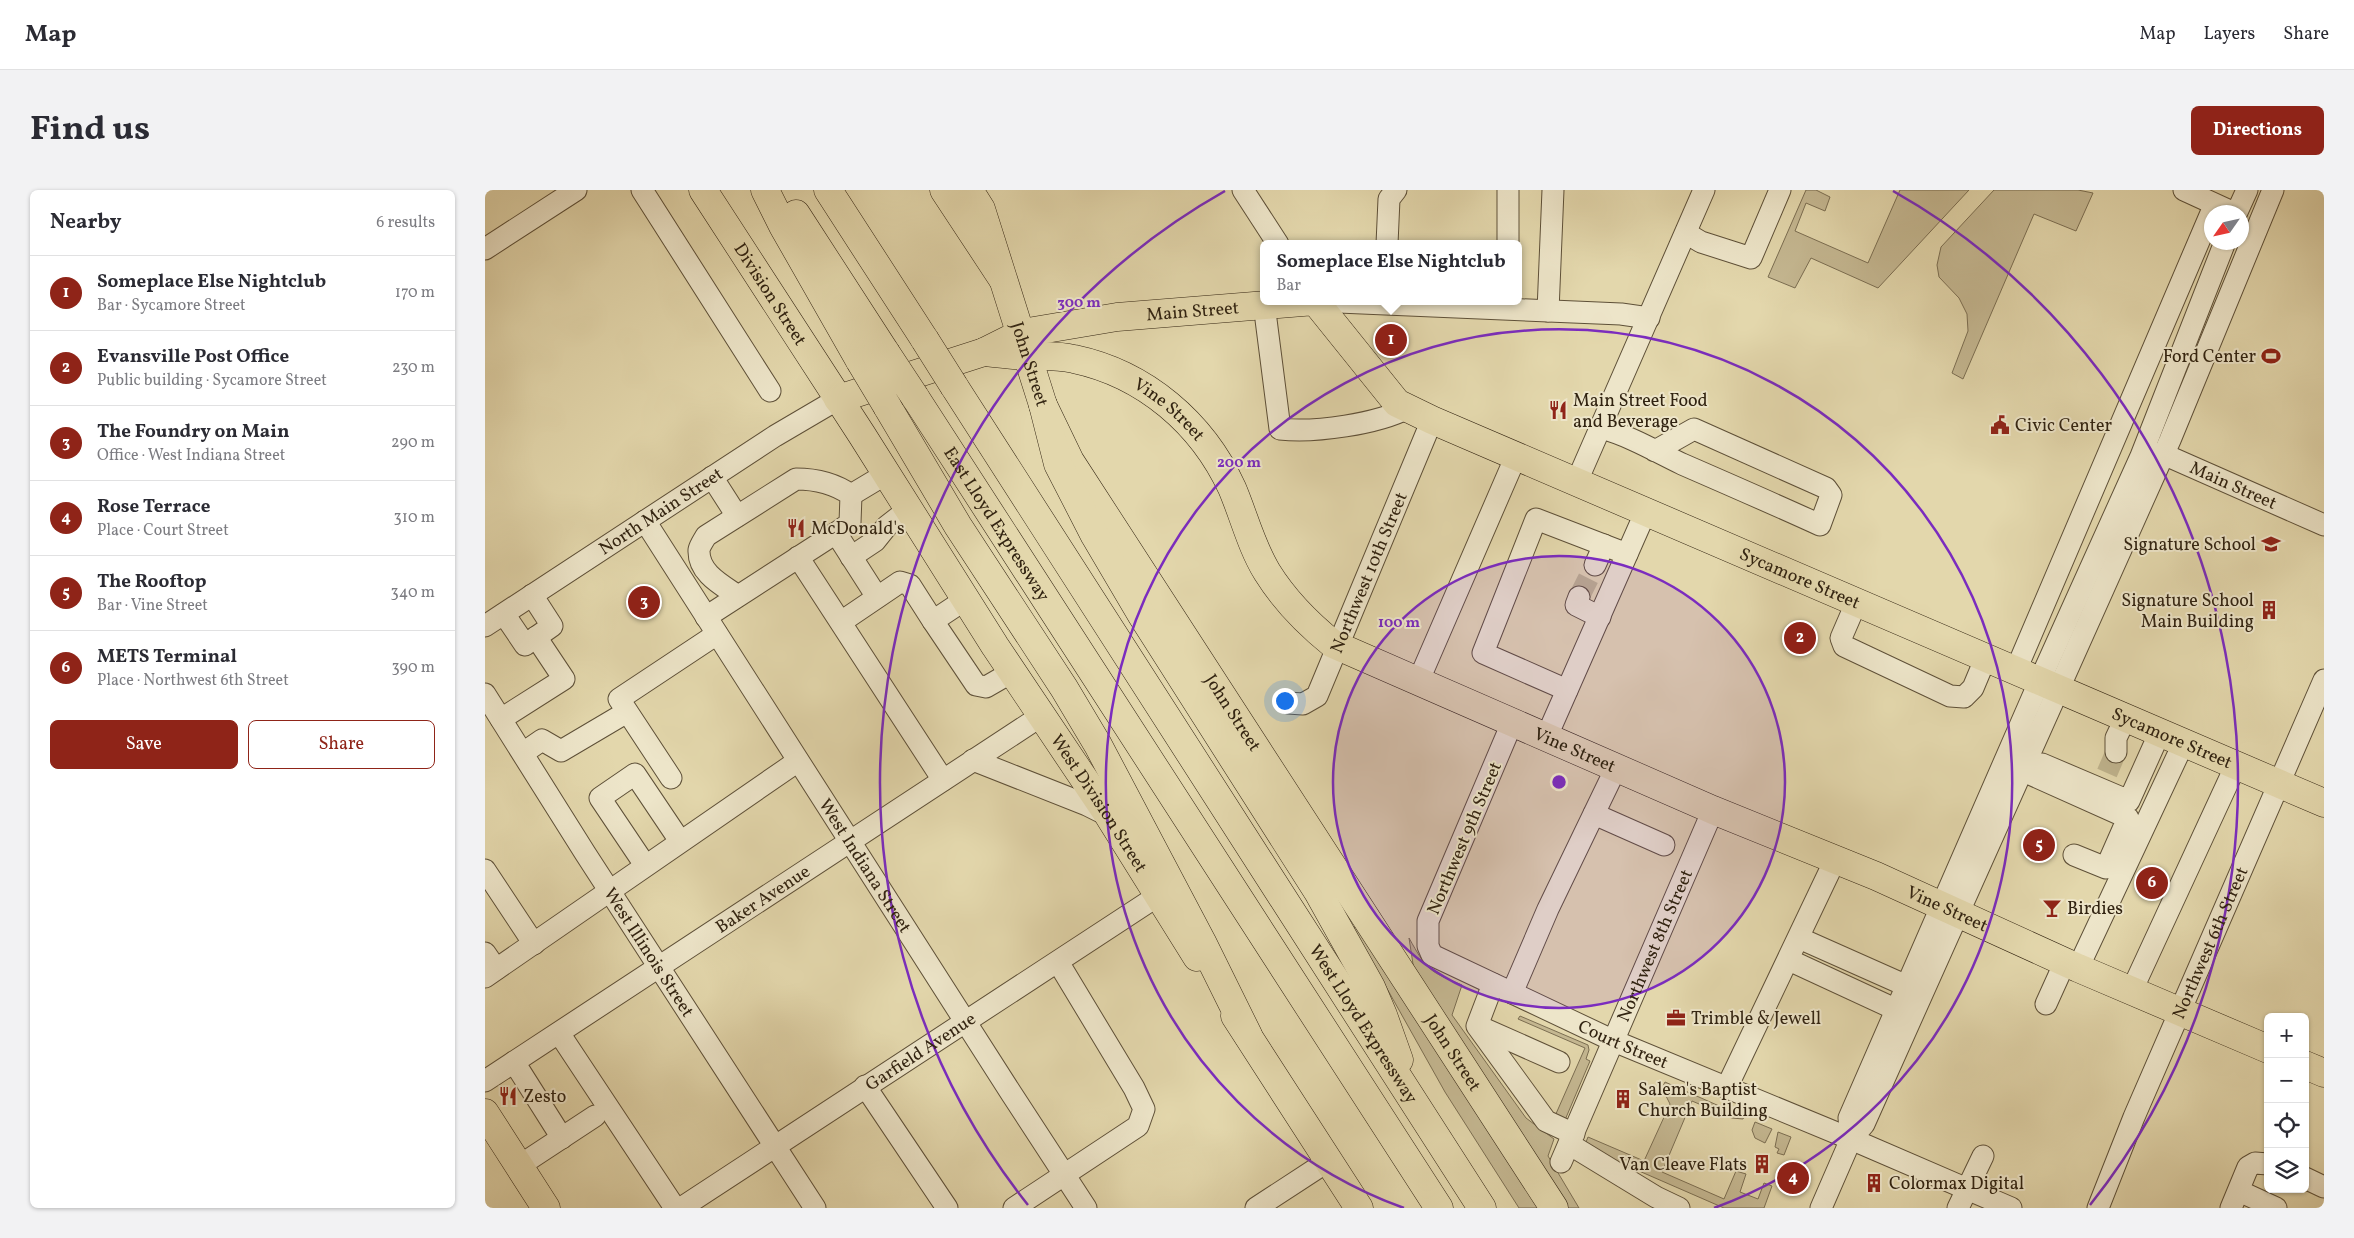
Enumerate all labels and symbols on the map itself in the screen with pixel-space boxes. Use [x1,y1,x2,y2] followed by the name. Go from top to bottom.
[2204,205,2249,250] north arrow
[727,239,812,351] street label: Division Street
[1057,293,1101,314] text: 300 m
[1145,296,1240,329] street label: Main Street
[1003,319,1054,410] street label: John Street
[1375,321,1407,359] pin: 1
[2163,345,2256,370] place label: Ford Center
[2260,345,2282,367] sports icon: Ford Center
[1128,373,1210,447] street label: Vine Street
[1573,389,1708,435] place label: Main Street Food and Beverage
[1547,399,1569,421] restaurant icon: Main Street Food and Beverage
[1989,414,2011,436] public building icon: Civic Center
[2015,414,2112,439] place label: Civic Center
[936,442,1055,607] street label: East Lloyd Expressway
[1217,453,1261,474] text: 200 m
[2185,456,2280,517] street label: Main Street
[594,462,729,562] street label: North Main Street
[1325,489,1415,657] street label: Northwest 10th Street
[785,517,807,539] restaurant icon: McDonald's
[811,517,905,542] place label: McDonald's
[2123,533,2256,558] place label: Signature School
[2260,533,2282,555] school or university icon: Signature School
[1735,542,1863,616] street label: Sycamore Street
[628,583,660,621] pin: 3
[2121,589,2254,635] place label: Signature School Main Building
[2258,599,2280,621] building icon: Signature School Main Building
[1378,613,1421,634] text: 100 m
[1784,619,1816,657] pin: 2
[1197,670,1266,757] street label: John Street
[1272,688,1298,714] your location
[2107,702,2236,776] street label: Sycamore Street
[1529,722,1619,780] street label: Vine Street
[1044,730,1152,878] street label: West Division Street
[1422,758,1509,919] street label: Northwest 9th Street
[1550,773,1568,791] centre of rings
[812,794,916,938] street label: West Indiana Street
[2023,826,2055,864] pin: 5
[711,860,816,940] street label: Baker Avenue
[2167,863,2255,1023] street label: Northwest 6th Street
[2136,864,2168,902] pin: 6
[1612,866,1700,1026] street label: Northwest 8th Street
[1902,880,1991,939] street label: Vine Street
[597,883,699,1023] street label: West Illinois Street
[2041,897,2063,919] bar icon: Birdies
[2067,897,2123,922] place label: Birdies
[1302,940,1423,1109] street label: West Lloyd Expressway
[861,1007,981,1098] street label: Garfield Avenue
[1665,1007,1687,1029] office icon: Trimble & Jewell
[1691,1007,1821,1032] place label: Trimble & Jewell
[1418,1010,1486,1097] street label: John Street
[1573,1015,1672,1076] street label: Court Street
[1638,1078,1768,1124] place label: Salem's Baptist Church Building
[497,1085,519,1107] restaurant icon: Zesto
[523,1085,566,1110] place label: Zesto
[1612,1088,1634,1110] building icon: Salem's Baptist Church Building
[1619,1153,1747,1178] place label: Van Cleave Flats
[1751,1153,1773,1175] building icon: Van Cleave Flats
[1777,1159,1809,1197] pin: 4
[1863,1172,1885,1194] building icon: Colormax Digital
[1889,1172,2024,1197] place label: Colormax Digital

